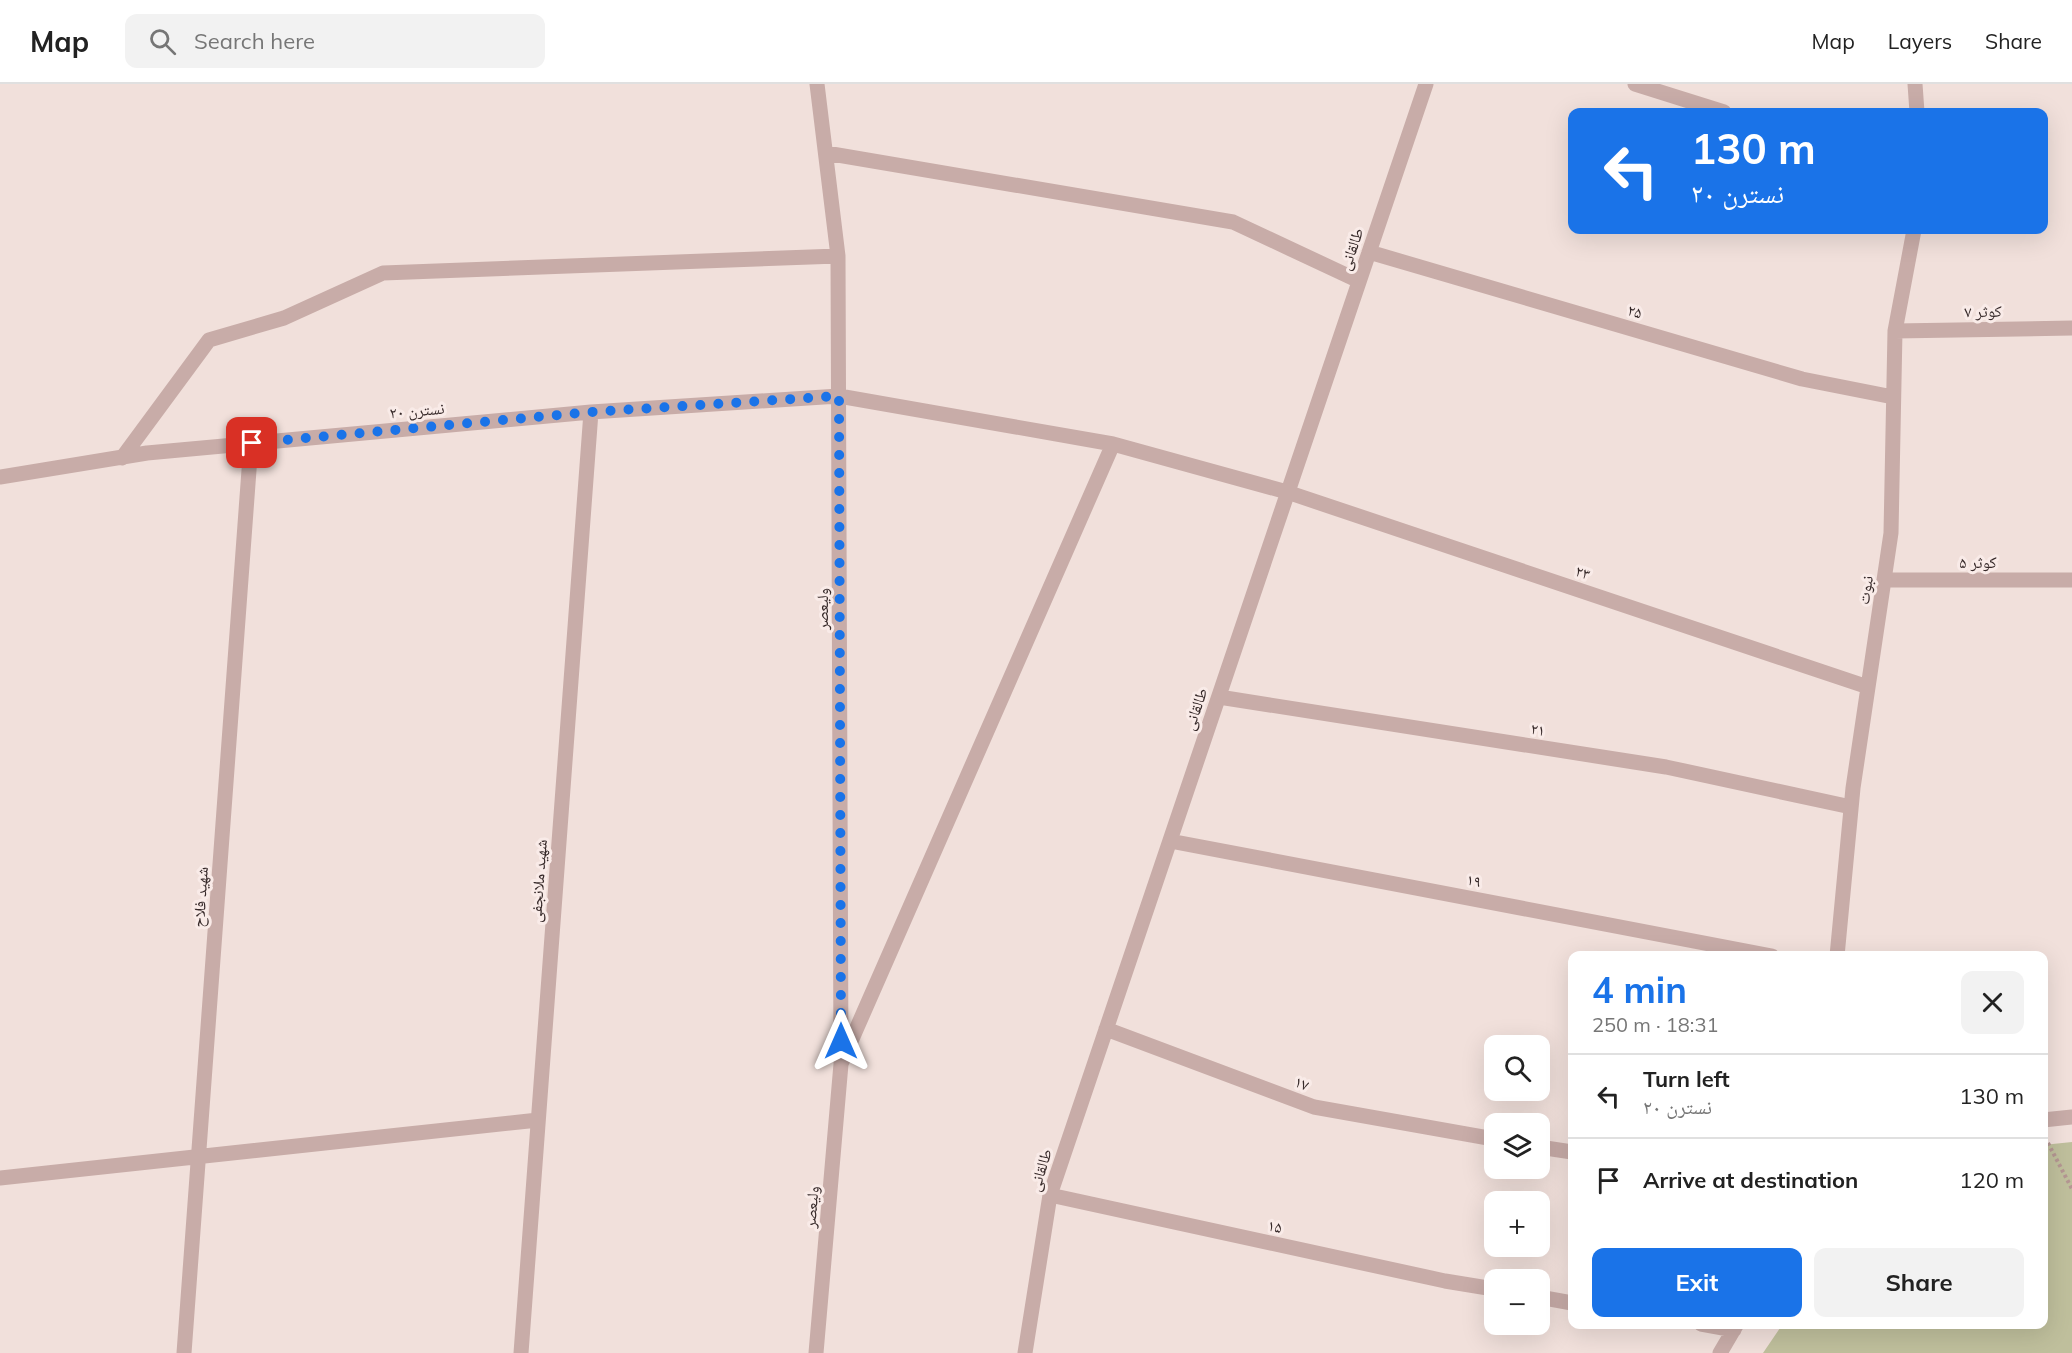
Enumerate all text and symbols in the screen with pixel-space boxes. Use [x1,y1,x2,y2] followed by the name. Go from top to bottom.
[125,14,545,68] search box
[30,24,89,59] text: Map
[146,25,179,58] icon: search
[194,27,315,55] text: Search here
[1812,28,1855,54] text: Map
[1888,28,1952,54] text: Layers
[1985,28,2042,54] text: Share
[1691,122,1816,175] text: 130 m
[1592,132,1670,210] icon: left
[1691,176,1784,210] text: نسترن ۲۰
[1334,225,1369,273] street label: طالقانی
[1625,299,1645,323] street label: ۲۵
[1964,301,2002,321] street label: کوثر ۷
[389,398,445,423] street label: نسترن ۲۰
[226,417,277,468] pin
[235,426,268,459] icon: arrive
[1959,552,1997,572] street label: کوثر ۵
[1573,560,1593,584] street label: ۲۳
[1853,574,1877,606] street label: نبوت
[812,588,832,631] street label: ولیعصر
[1178,685,1213,733] street label: طالقانی
[1529,718,1547,740] street label: ۲۱
[525,839,552,923] street label: شهید ملانجفی
[188,866,213,928] street label: شهید فلاح
[1465,869,1483,891] street label: ۱۹
[1592,967,1687,1012] text: 4 min
[1961,971,2024,1034] button: close
[809,1009,873,1073] position arrow
[1592,1012,1718,1037] text: 250 m · 18:31
[1484,1035,1550,1335] map controls
[1484,1035,1550,1101] button: search
[1643,1065,1730,1093] text: Turn left
[1292,1071,1312,1095] street label: ۱۷
[1592,1080,1625,1113] icon: left
[1959,1082,2024,1110] text: 130 m
[1643,1094,1712,1119] text: نسترن ۲۰
[1484,1113,1550,1179] button: layers
[1024,1146,1057,1194] street label: طالقانی
[1592,1164,1625,1197] icon: arrive
[1643,1166,1858,1194] text: Arrive at destination
[1959,1166,2024,1194] text: 120 m
[799,1185,823,1230] street label: ولیعصر
[1484,1191,1550,1257] button: +
[1266,1215,1284,1237] street label: ۱۵
[1592,1248,1802,1317] button: Exit
[1814,1248,2024,1317] button: Share
[1484,1269,1550,1335] button: −

